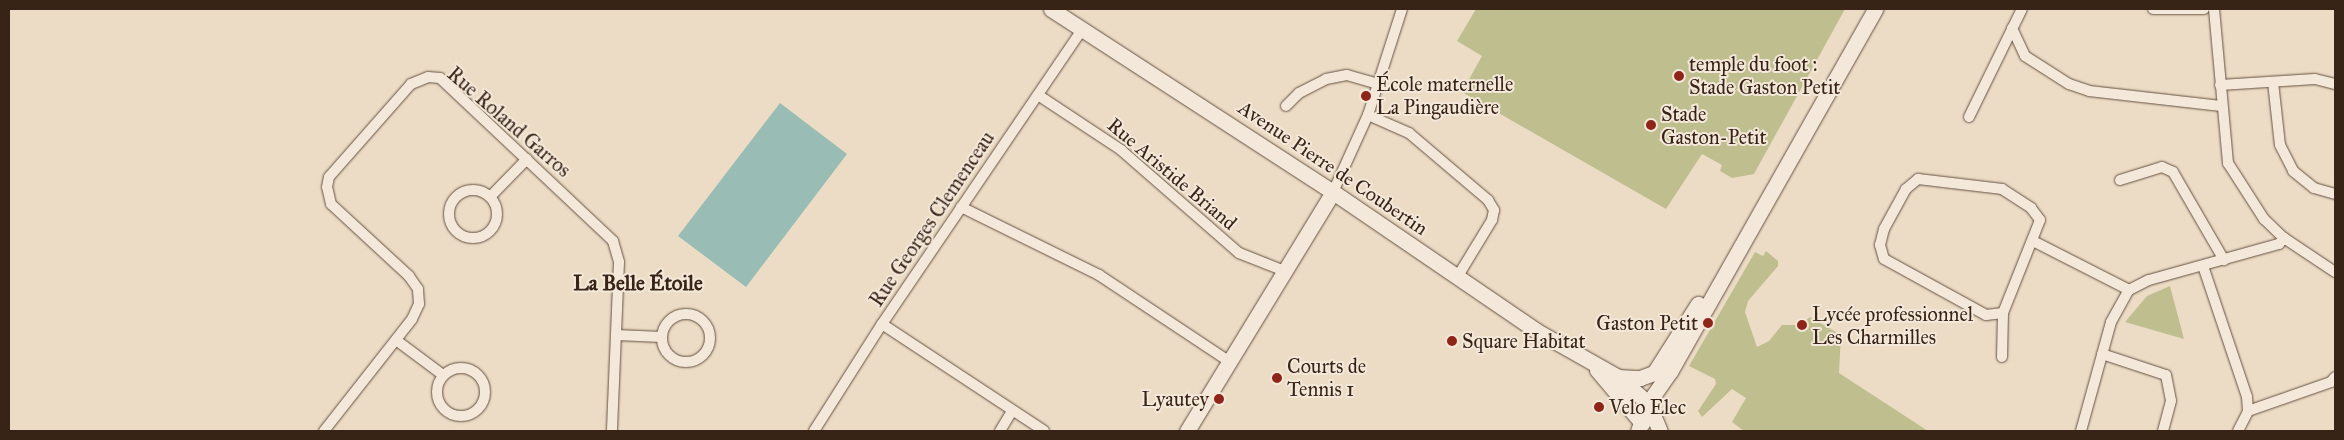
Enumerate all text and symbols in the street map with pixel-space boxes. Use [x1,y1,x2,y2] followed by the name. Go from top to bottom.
[1689,52,1840,99] place label: temple du foot : Stade Gaston Petit
[442,62,576,182] street label: Rue Roland Garros
[1673,70,1685,82] marker: temple du foot : Stade Gaston Petit
[1376,72,1513,119] place label: École maternelle La Pingaudière
[1360,90,1372,102] marker: École maternelle La Pingaudière
[1234,96,1432,240] street label: Avenue Pierre de Coubertin
[1661,102,1767,149] place label: Stade Gaston-Petit
[1102,113,1242,235] street label: Rue Aristide Briand
[1645,119,1657,131] marker: Stade Gaston-Petit
[864,127,1000,311] street label: Rue Georges Clemenceau
[573,270,703,296] district label: La Belle Étoile
[1812,302,1973,349] place label: Lycée professionnel Les Charmilles
[1596,311,1698,335] place label: Gaston Petit
[1702,317,1714,329] marker: Gaston Petit
[1796,319,1808,331] marker: Lycée professionnel Les Charmilles
[1462,329,1586,353] place label: Square Habitat
[1446,335,1458,347] marker: Square Habitat
[1287,354,1366,401] place label: Courts de Tennis 1
[1271,372,1283,384] marker: Courts de Tennis 1
[1141,387,1209,411] place label: Lyautey
[1213,393,1225,405] marker: Lyautey
[1609,395,1686,419] place label: Velo Elec
[1593,401,1605,413] marker: Velo Elec

